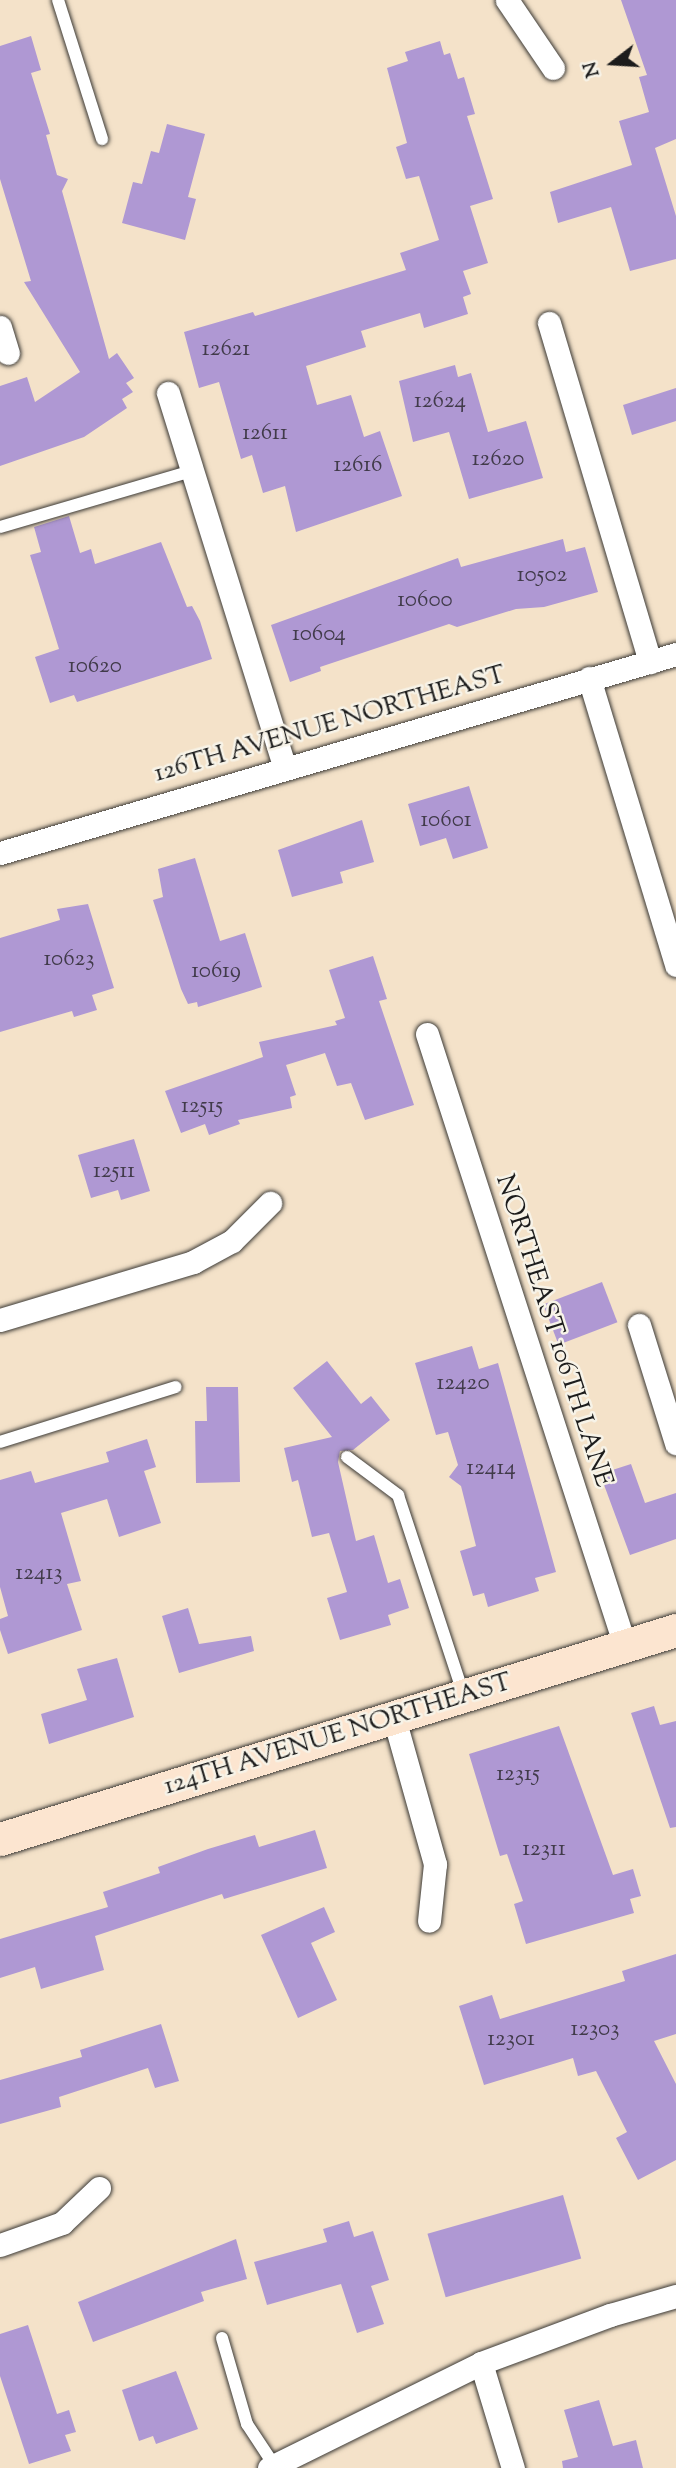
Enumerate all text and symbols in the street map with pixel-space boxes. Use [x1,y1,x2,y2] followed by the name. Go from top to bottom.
[578,28,648,98] north arrow
[577,58,608,80] text: N
[202,336,250,364] house number: 12621
[414,388,466,416] house number: 12624
[242,420,288,448] house number: 12611
[472,446,524,474] house number: 12620
[333,452,383,480] house number: 12616
[517,562,567,590] house number: 10502
[397,587,453,615] house number: 10600
[292,621,346,649] house number: 10604
[68,653,122,681] house number: 10620
[151,660,509,790] street label: 126TH AVENUE NORTHEAST
[421,807,471,835] house number: 10601
[43,946,95,974] house number: 10623
[191,958,241,986] house number: 10619
[181,1093,223,1121] house number: 12515
[93,1158,135,1186] house number: 12511
[488,1171,618,1491] street label: NORTHEAST 106TH LANE
[436,1370,490,1398] house number: 12420
[466,1455,516,1483] house number: 12414
[15,1560,63,1588] house number: 12413
[160,1667,516,1803] street label: 124TH AVENUE NORTHEAST
[496,1761,540,1789] house number: 12315
[522,1836,566,1864] house number: 12311
[570,2016,620,2044] house number: 12303
[487,2026,535,2054] house number: 12301

